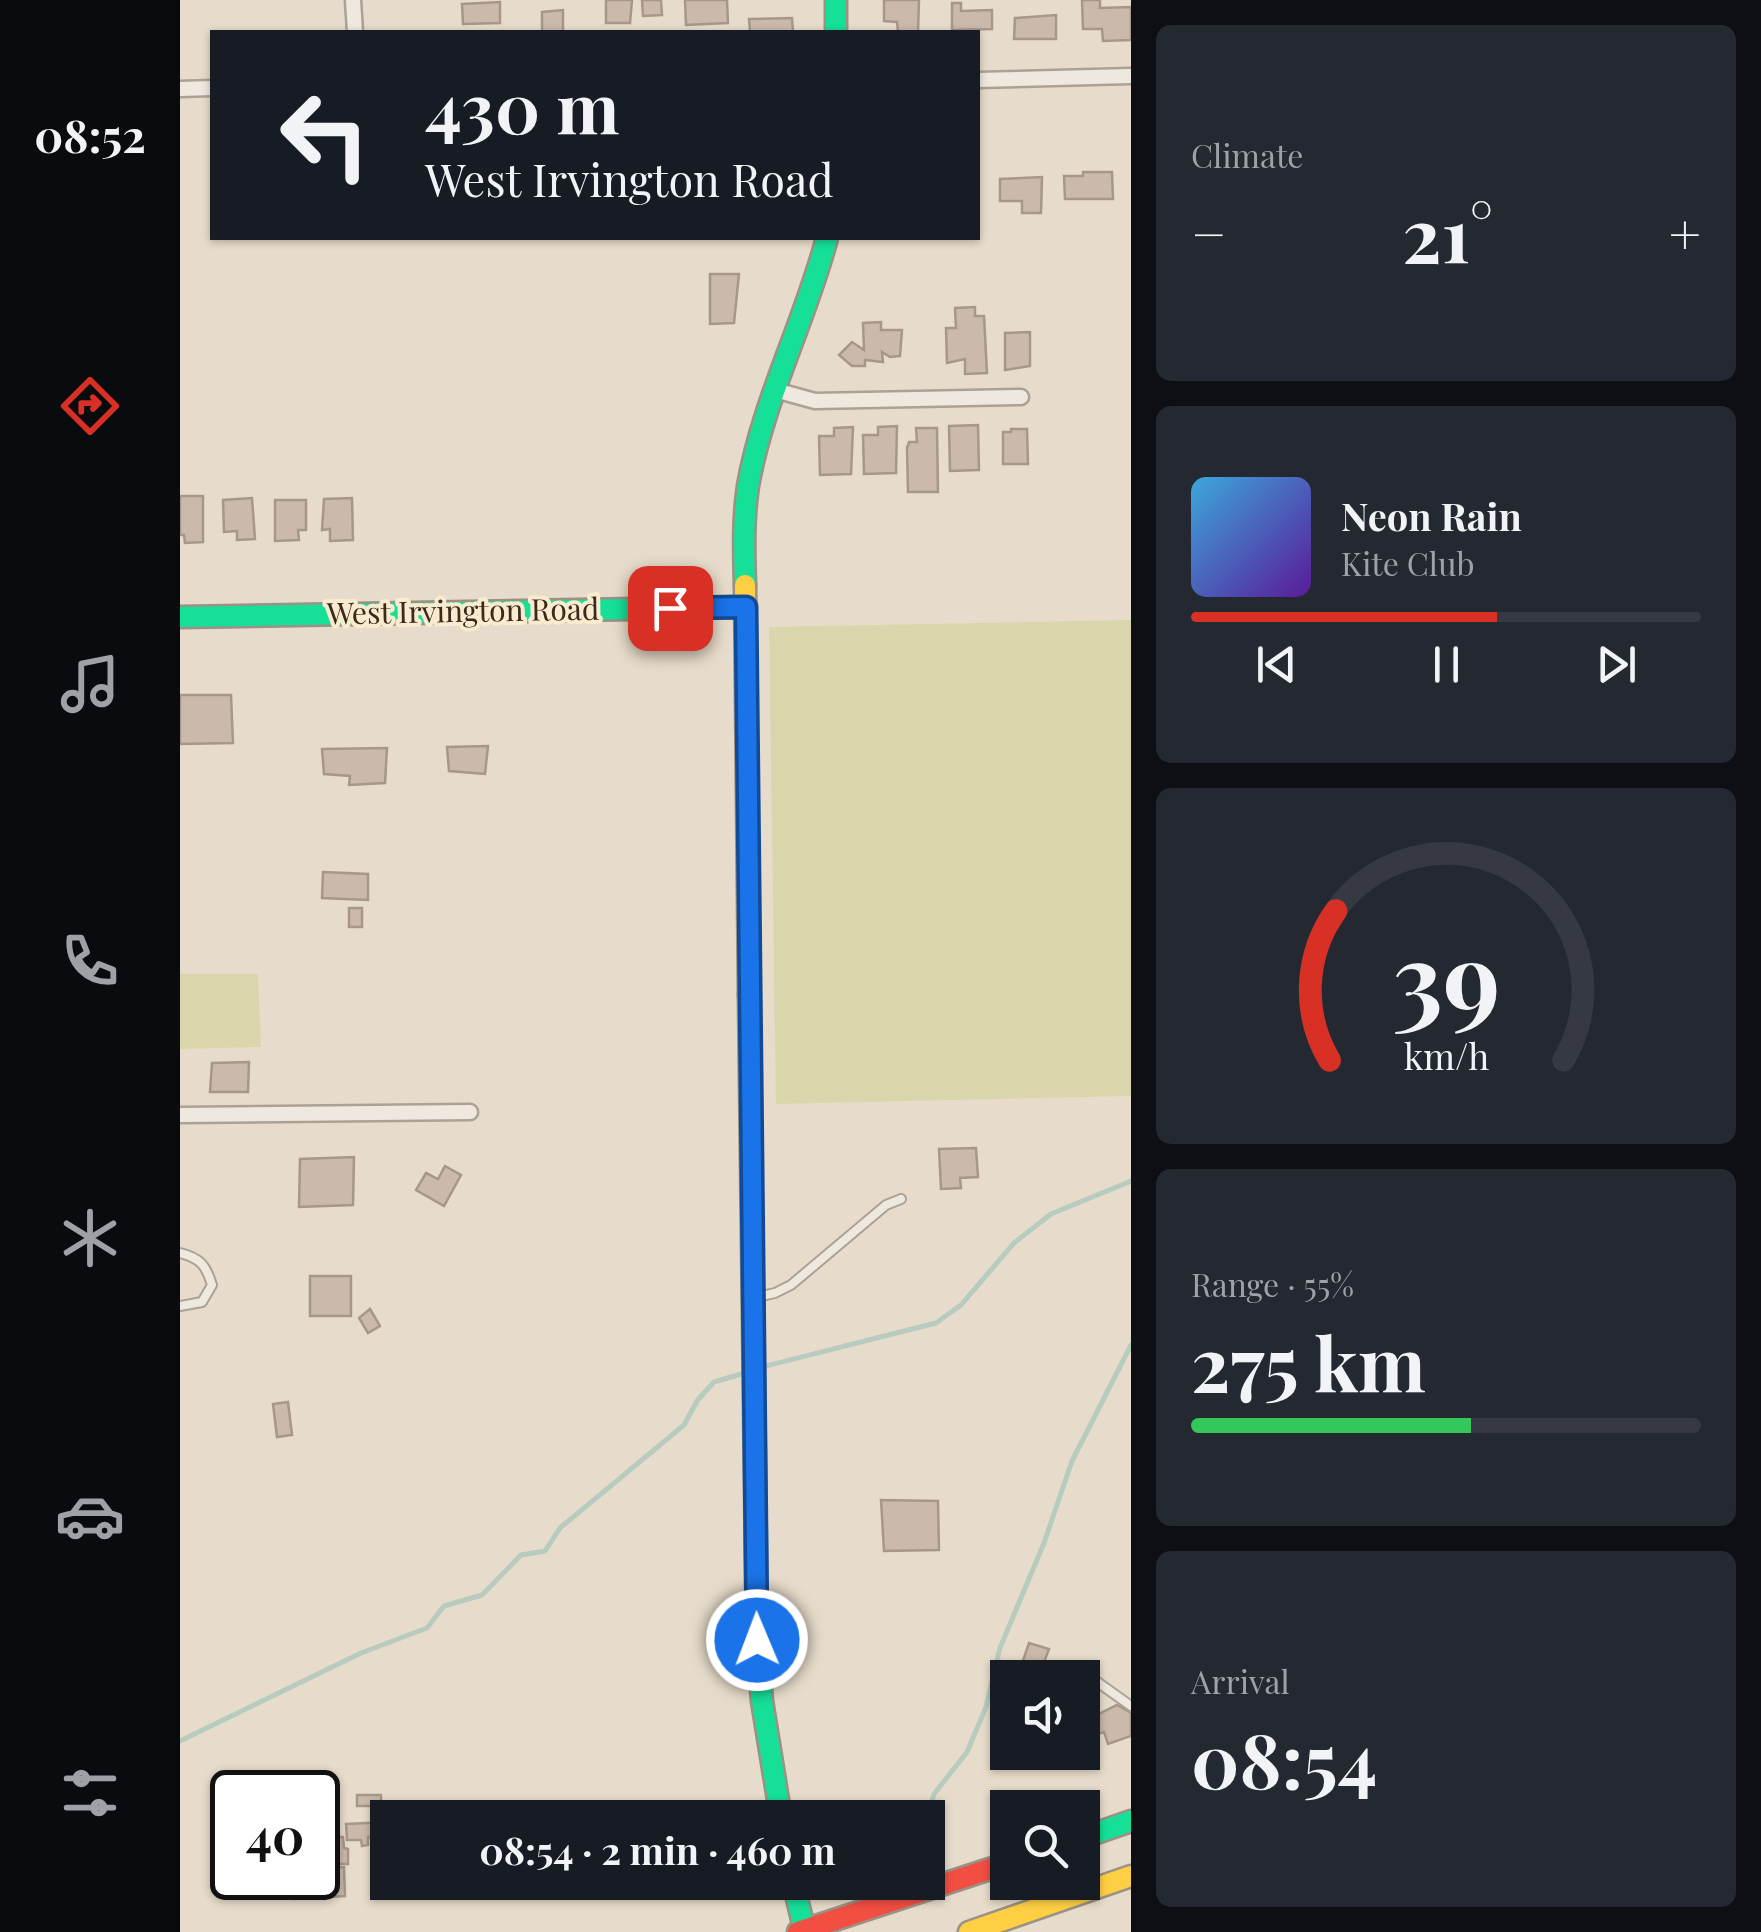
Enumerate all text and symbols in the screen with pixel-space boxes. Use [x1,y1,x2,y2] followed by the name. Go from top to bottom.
[425,58,620,152] text: 430 m
[260,70,390,200] icon: left
[34,104,146,164] text: 08:52
[1191,133,1303,176] text: Climate
[425,148,834,208] text: West Irvington Road
[1402,182,1493,282] text: 21°
[1191,195,1227,269] text: −
[1669,195,1701,269] text: +
[55,371,125,441] icon: directions
[1341,490,1522,541] text: Neon Rain
[1341,541,1475,584] text: Kite Club
[628,566,713,651] pin
[643,581,698,636] icon: arrive
[325,588,599,632] street label: West Irvington Road
[1249,637,1304,692] icon: previous
[1419,637,1474,692] icon: pause
[1589,637,1644,692] icon: next
[55,649,125,719] icon: music
[1392,905,1500,1044] text: 39
[55,926,125,996] icon: phone
[1403,1031,1489,1079] text: km/h
[55,1203,125,1273] icon: climate
[1191,1262,1354,1305] text: Range · 55%
[1191,1311,1426,1411] text: 275 km
[55,1481,125,1551] icon: car
[705,1588,809,1692] position arrow
[1191,1659,1290,1702] text: Arrival
[990,1660,1100,1900] map controls
[990,1660,1100,1770] button: sound
[1191,1708,1377,1808] text: 08:54
[55,1758,125,1828] icon: filters
[210,1770,340,1900] speed limit sign: 40
[990,1790,1100,1900] button: search
[479,1824,836,1875] text: 08:54 · 2 min · 460 m

